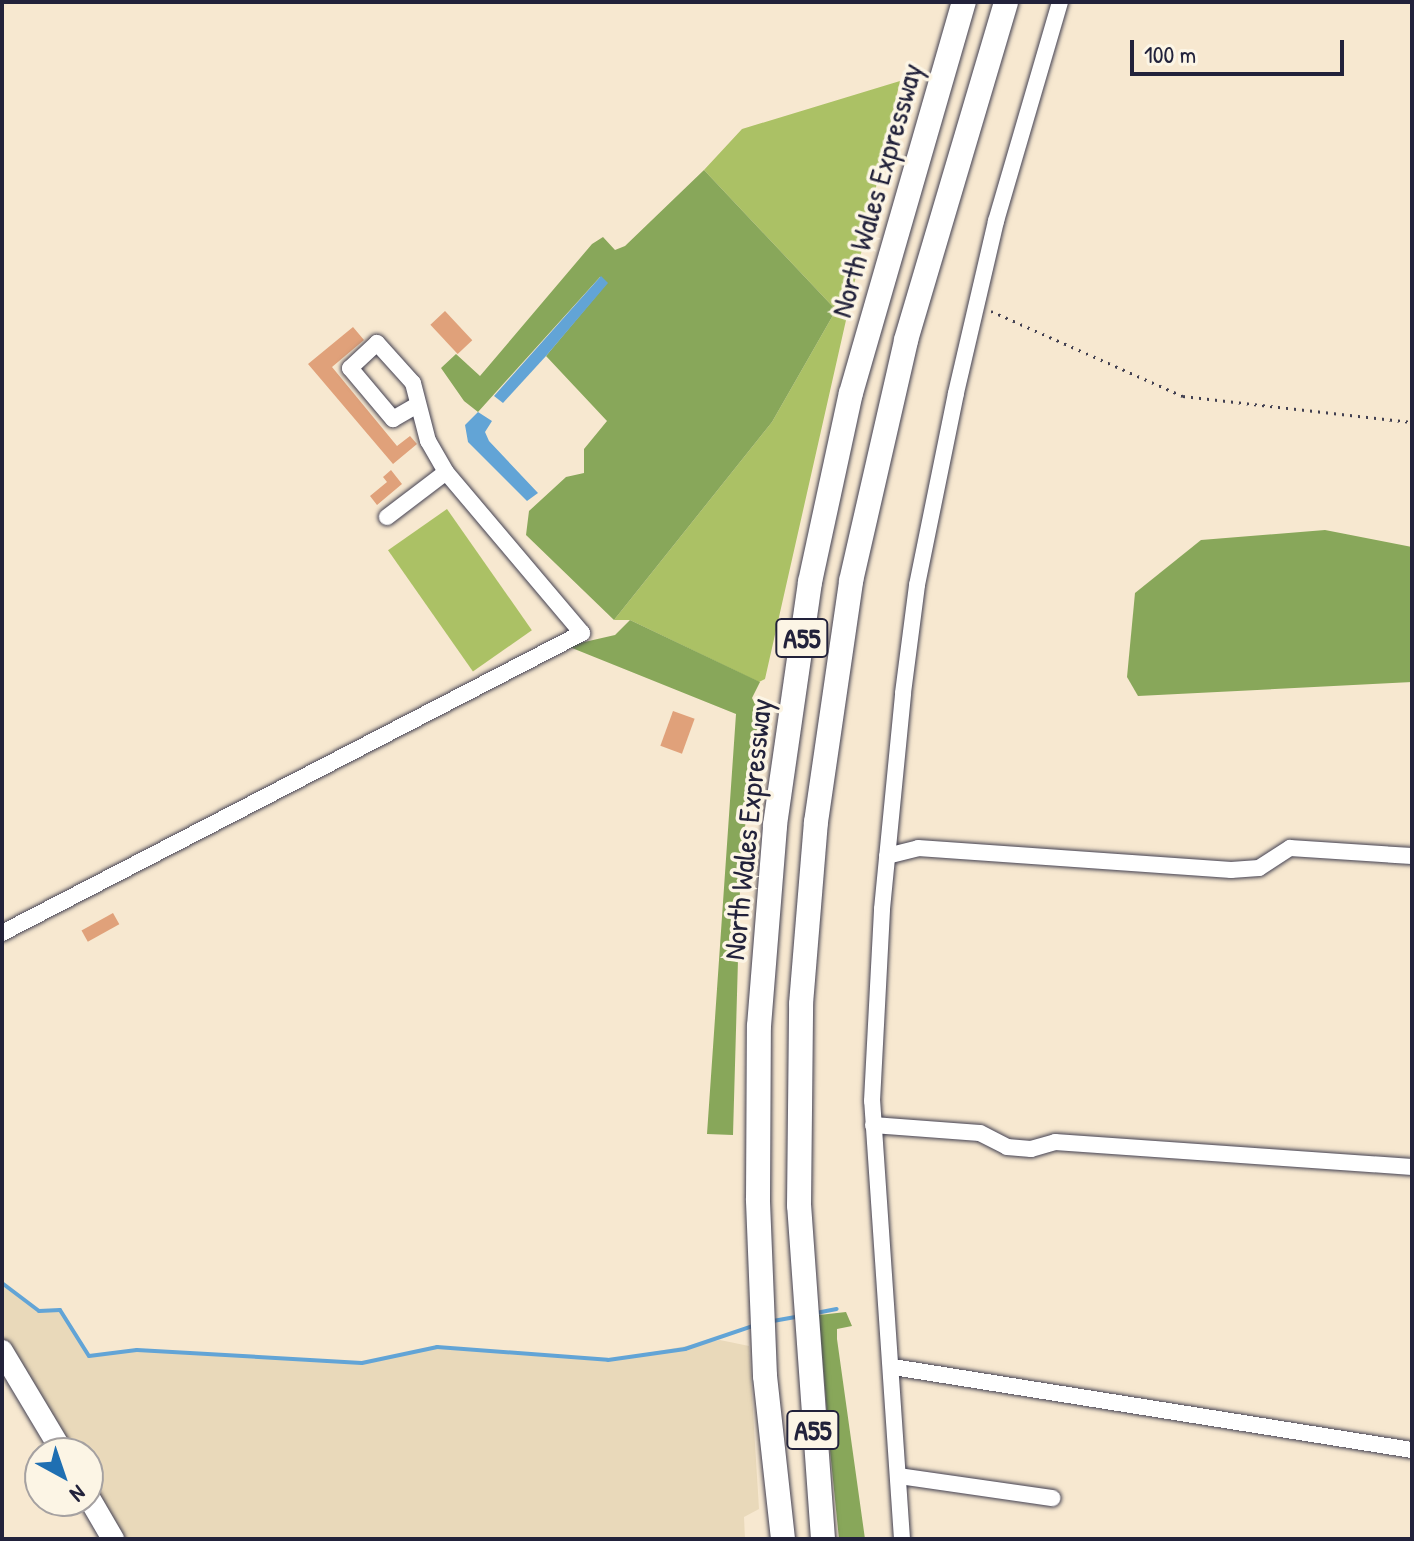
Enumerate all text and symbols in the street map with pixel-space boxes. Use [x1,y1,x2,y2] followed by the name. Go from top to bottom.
[1134,24,1348,74] scale bar
[1144,38,1196,70] text: 100 m
[823,59,929,321] street label: North Wales Expressway
[774,614,830,662] road number: A55
[715,697,779,961] street label: North Wales Expressway
[785,1406,841,1454] road number: A55
[24,1437,104,1517] north arrow
[64,1479,92,1509] text: N

